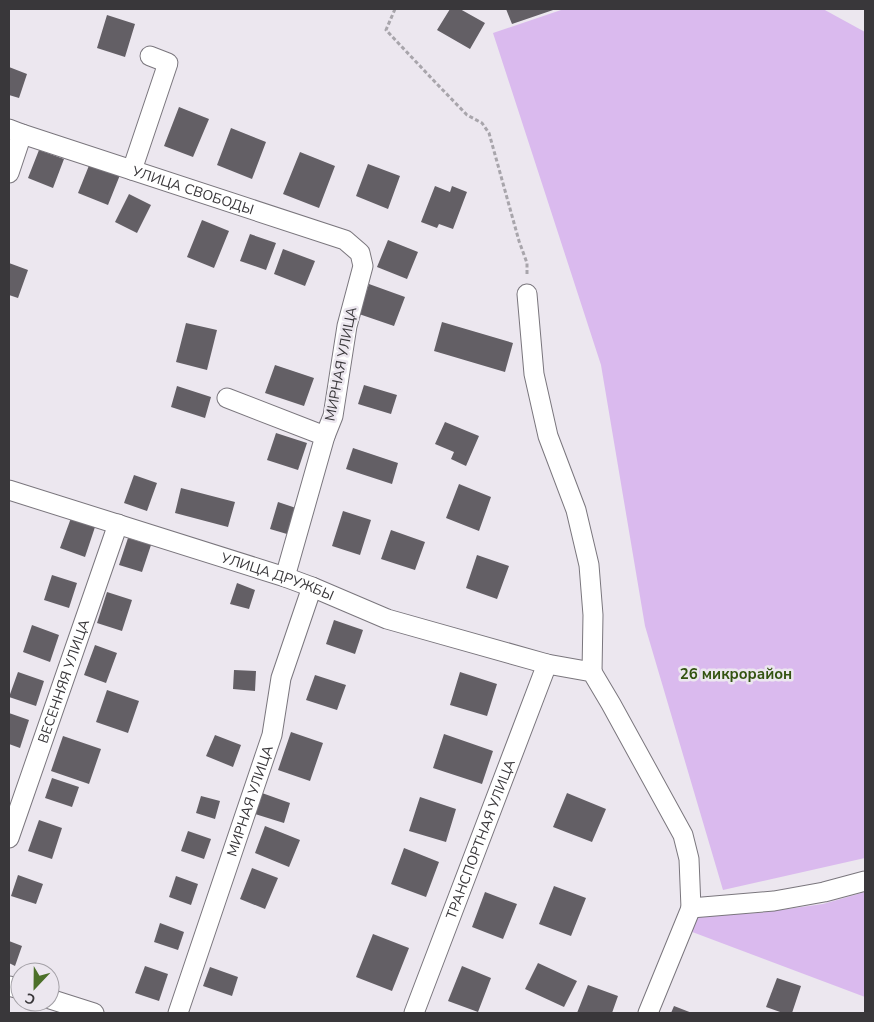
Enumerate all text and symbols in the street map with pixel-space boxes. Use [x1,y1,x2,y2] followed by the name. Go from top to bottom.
[129,161,256,219] street label: УЛИЦА СВОБОДЫ
[321,305,361,423] street label: МИРНАЯ УЛИЦА
[218,548,337,605] street label: УЛИЦА ДРУЖБЫ
[33,617,94,746] street label: ВЕСЕННЯЯ УЛИЦА
[680,664,792,684] district label: 26 микрорайон
[222,743,277,859] street label: МИРНАЯ УЛИЦА
[441,756,519,922] street label: ТРАНСПОРТНАЯ УЛИЦА
[10,962,60,1012] north arrow
[22,988,38,1009] text: С

